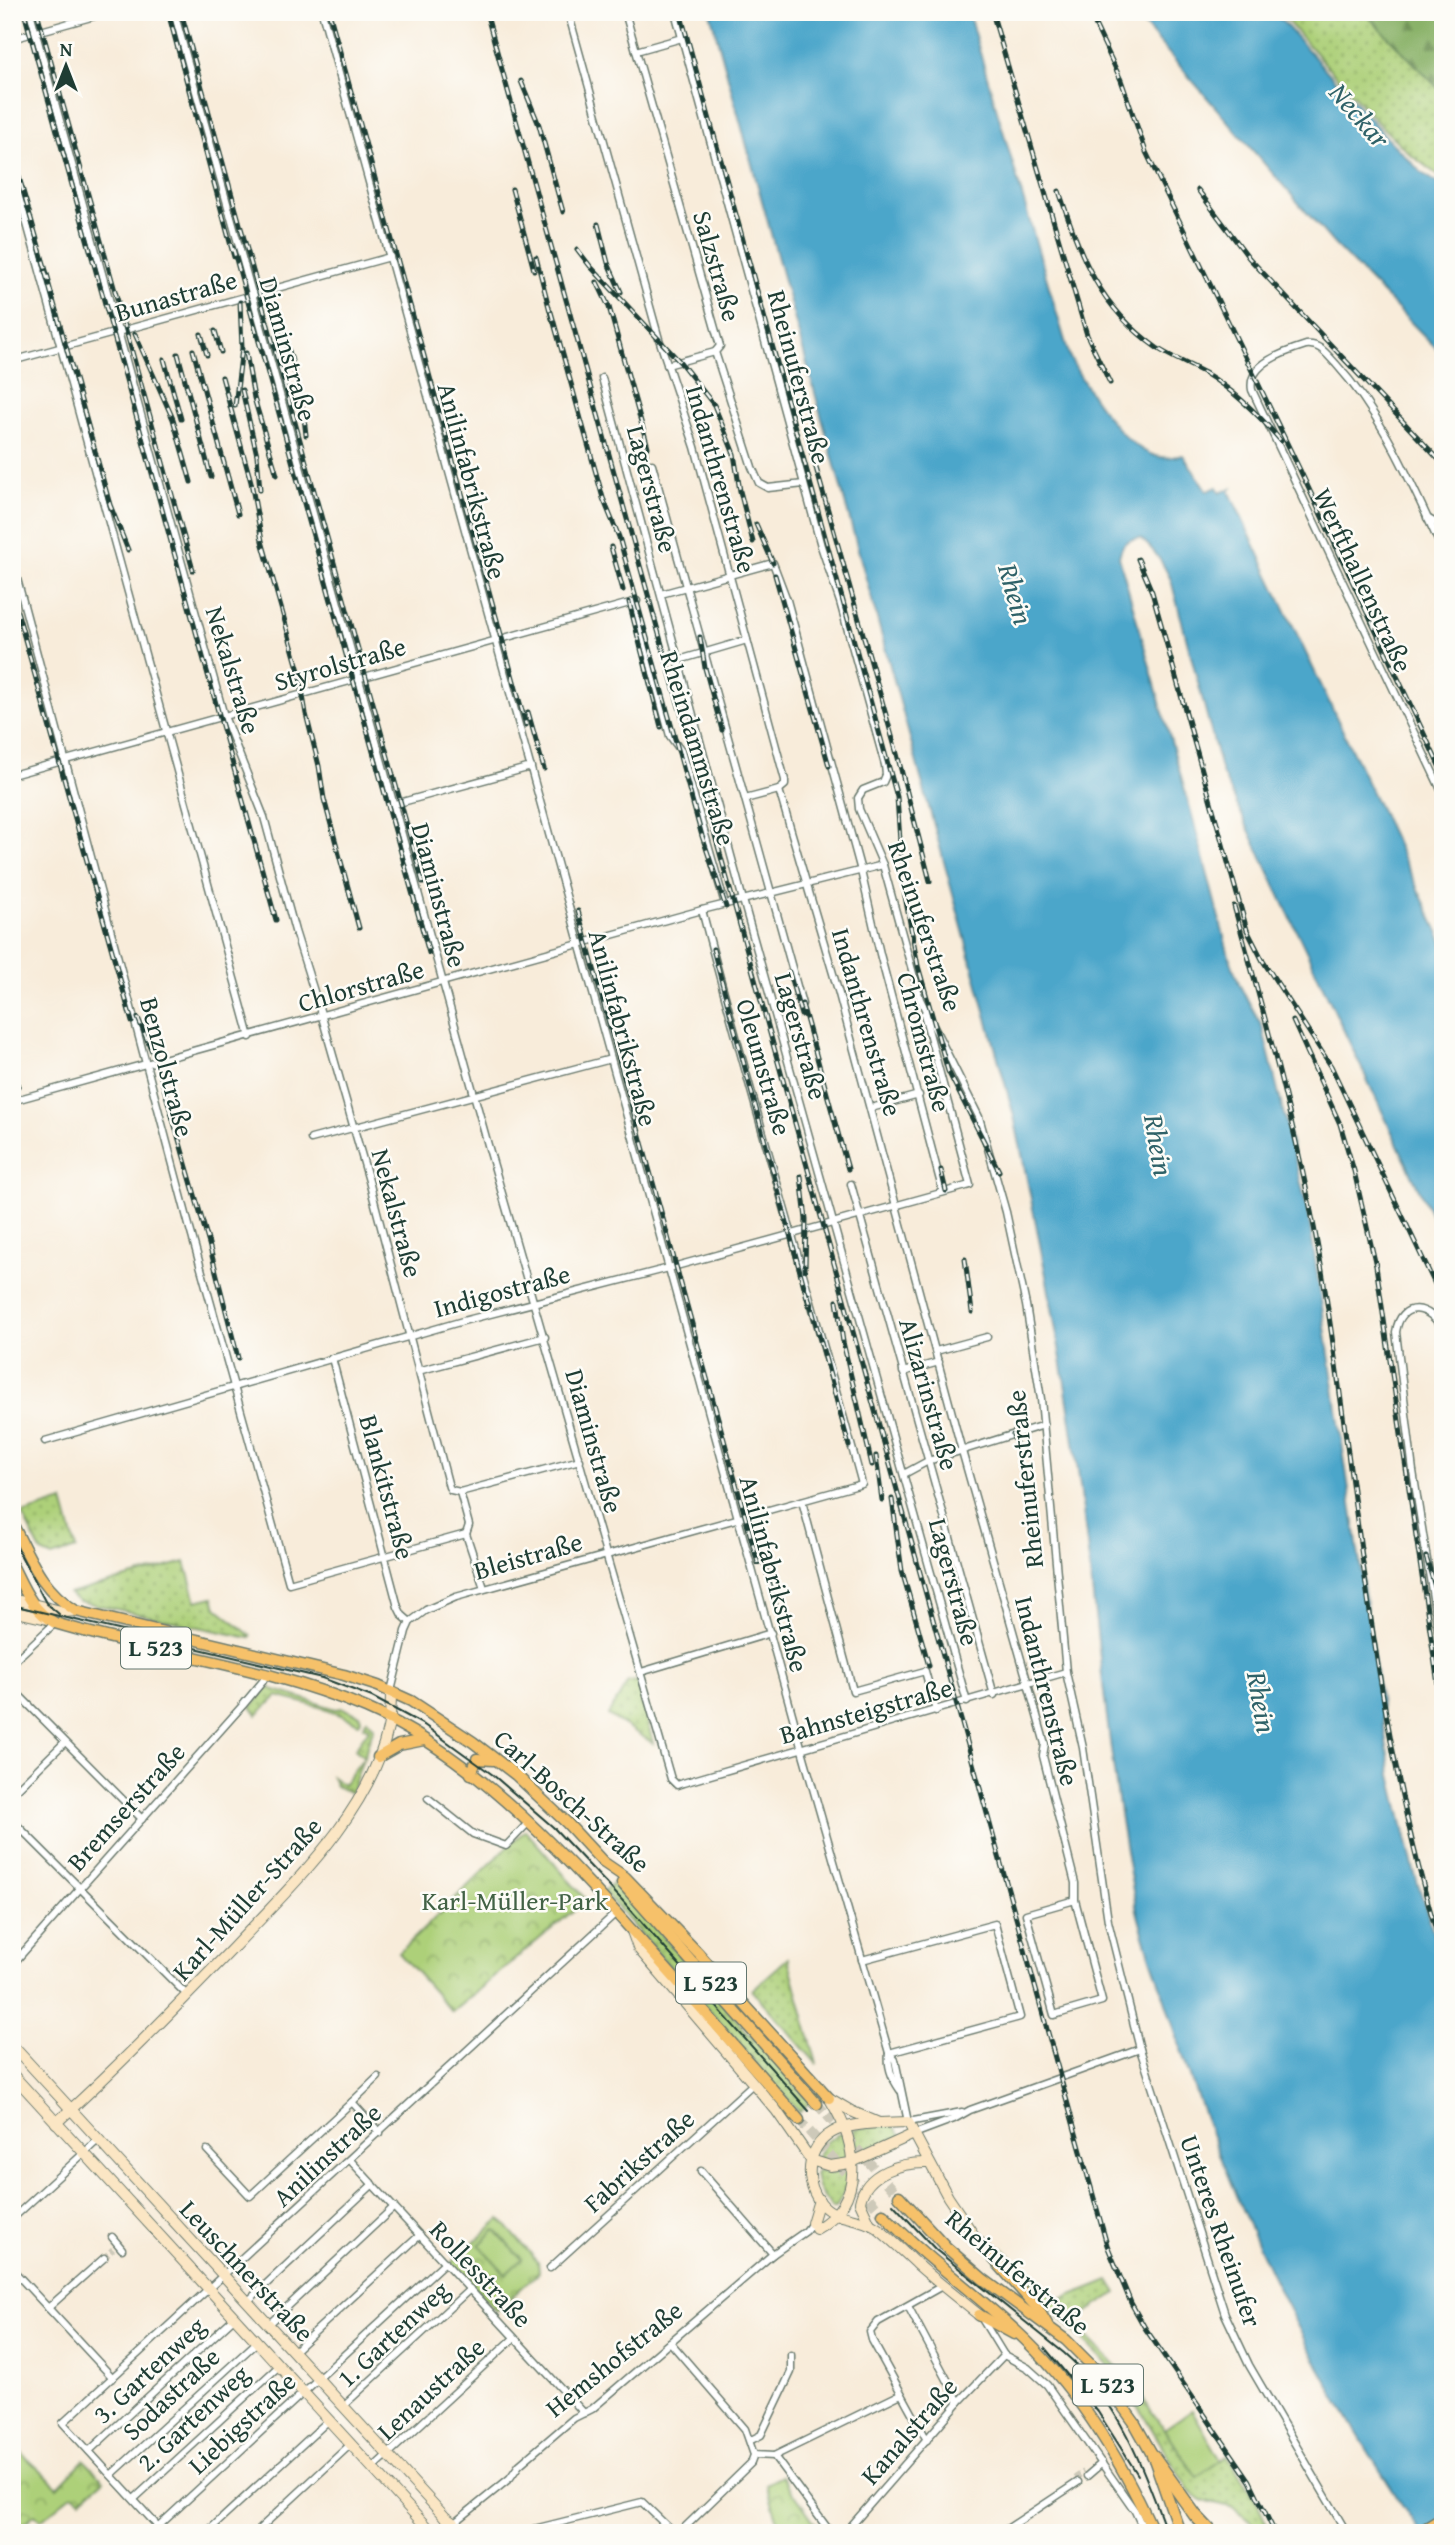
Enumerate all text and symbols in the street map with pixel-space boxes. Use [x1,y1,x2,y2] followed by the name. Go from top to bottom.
[32,32,102,102] north arrow
[60,35,73,63] text: N
[1320,72,1402,158] water label: Neckar
[683,206,752,326] street label: Salzstraße
[110,259,242,332] street label: Bunastraße
[249,272,328,425] street label: Diaminstraße
[758,286,841,468] street label: Rheinuferstraße
[428,378,517,583] street label: Anilinfabrikstraße
[676,380,767,577] street label: Indanthrenstraße
[617,421,688,557] street label: Lagerstraße
[1304,481,1423,678] street label: Werfthallenstraße
[988,558,1045,629] water label: Rhein
[196,601,271,739] street label: Nekalstraße
[269,626,410,701] street label: Styrolstraße
[650,646,747,850] street label: Rheindammstraße
[401,818,477,972] street label: Diaminstraße
[878,835,973,1017] street label: Rheinuferstraße
[822,923,913,1120] street label: Indanthrenstraße
[579,925,668,1130] street label: Anilinfabrikstraße
[293,949,429,1022] street label: Chlorstraße
[765,968,838,1104] street label: Lagerstraße
[887,968,962,1116] street label: Chromstraße
[130,993,205,1141] street label: Benzolstraße
[726,994,803,1140] street label: Oleumstraße
[1134,1110,1185,1179] water label: Rhein
[362,1144,433,1282] street label: Nekalstraße
[429,1254,574,1327] street label: Indigostraße
[889,1313,970,1474] street label: Alizarinstraße
[555,1364,634,1517] street label: Diaminstraße
[996,1388,1053,1570] street label: Rheinuferstraße
[349,1410,426,1564] street label: Blankitstraße
[730,1471,819,1676] street label: Anilinfabrikstraße
[919,1514,990,1650] street label: Lagerstraße
[469,1521,587,1590] street label: Bleistraße
[1005,1592,1090,1790] street label: Indanthrenstraße
[121,1628,191,1668] road number: L 523
[775,1667,957,1754] street label: Bahnsteigstraße
[1237,1667,1288,1736] water label: Rhein
[486,1720,659,1882] street label: Carl-Bosch-Straße
[57,1734,194,1880] street label: Bremserstraße
[162,1808,331,1989] street label: Karl-Müller-Straße
[422,1881,609,1920] park label: Karl-Müller-Park
[676,1962,746,2004] road number: L 523
[263,2094,390,2215] street label: Anilinstraße
[574,2100,703,2221] street label: Fabrikstraße
[1170,2130,1273,2332] street label: Unteres Rheinufer
[171,2191,324,2351] street label: Leuschnerstraße
[937,2199,1099,2344] street label: Rheinuferstraße
[421,2211,542,2336] street label: Rollesstraße
[327,2271,458,2396] street label: 1. Gartenweg
[537,2291,691,2426] street label: Hemshofstraße
[83,2307,214,2432] street label: 3. Gartenweg
[368,2328,494,2449] street label: Lenaustraße
[113,2338,229,2449] street label: Sodastraße
[127,2355,258,2480] street label: 2. Gartenweg
[179,2362,305,2483] street label: Liebigstraße
[1073,2364,1143,2406] road number: L 523
[851,2368,966,2493] street label: Kanalstraße

